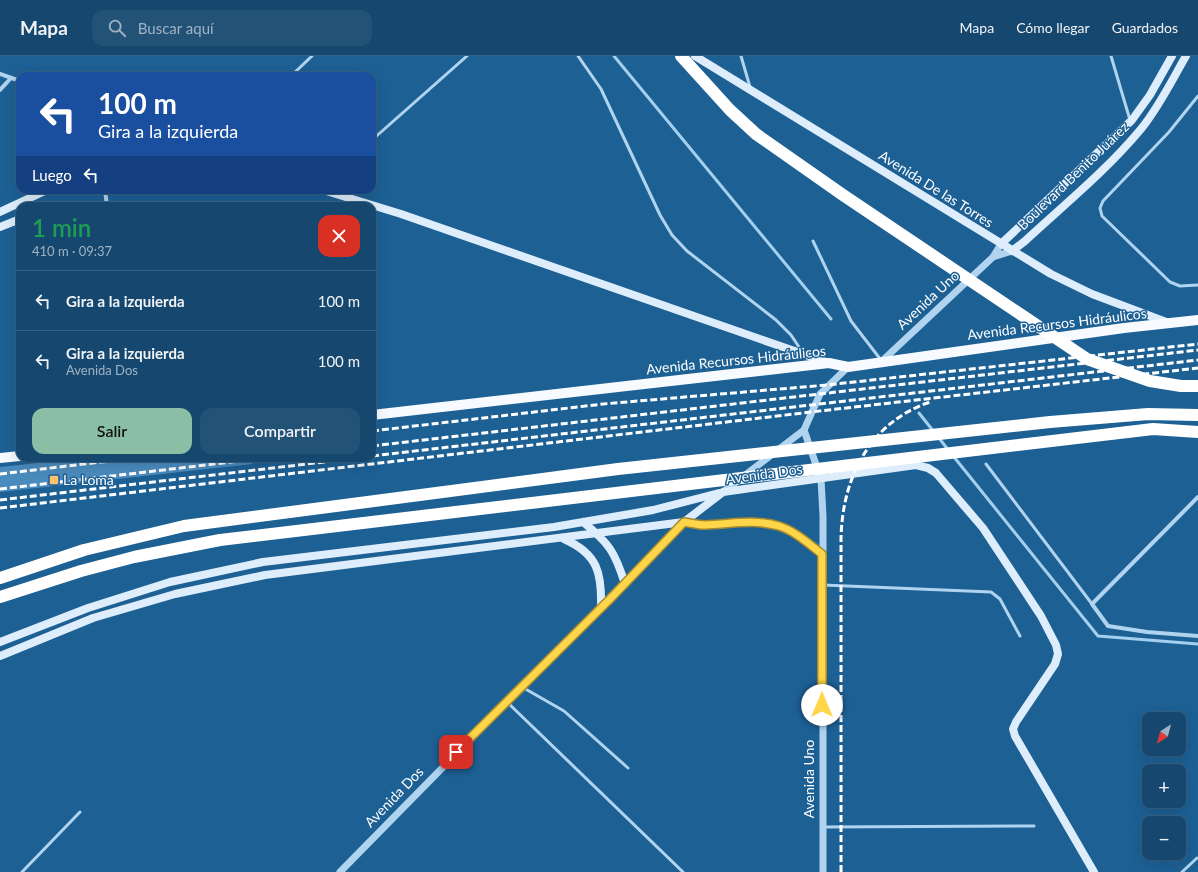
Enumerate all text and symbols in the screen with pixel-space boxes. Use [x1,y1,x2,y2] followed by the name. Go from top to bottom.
[92,10,372,46] search box
[20,16,68,39] text: Mapa
[106,17,128,39] icon: search
[138,19,214,37] text: Buscar aquí
[960,19,994,36] text: Mapa
[1016,19,1090,36] text: Cómo llegar
[1112,19,1178,36] text: Guardados
[98,86,177,120] text: 100 m
[32,88,84,140] icon: left
[1013,118,1132,233] street label: Boulevard Benito Juárez
[98,120,238,142] text: Gira a la izquierda
[876,146,997,231] street label: Avenida De las Torres
[80,164,102,186] icon: left
[32,166,72,184] text: Luego
[32,213,91,242] text: 1 min
[318,215,360,257] button: close
[32,243,112,259] text: 410 m · 09:37
[893,267,962,333] street label: Avenida Uno
[32,290,54,312] icon: left
[66,292,185,310] text: Gira a la izquierda
[318,292,360,310] text: 100 m
[966,304,1148,343] street label: Avenida Recursos Hidráulicos
[645,342,827,377] street label: Avenida Recursos Hidráulicos
[66,344,185,362] text: Gira a la izquierda
[32,350,54,372] icon: left
[318,352,360,370] text: 100 m
[66,362,138,378] text: Avenida Dos
[32,408,192,454] button: Salir
[200,408,360,454] button: Compartir
[724,460,803,487] street label: Avenida Dos
[63,471,114,488] place label: La Loma
[48,474,60,486] marker: La Loma
[801,684,843,726] position arrow
[1142,712,1186,756] north arrow
[1142,712,1186,860] map controls
[439,735,473,769] pin
[800,740,817,818] street label: Avenida Uno
[445,741,467,763] icon: arrive
[361,763,427,830] street label: Avenida Dos
[1142,764,1186,808] button: +
[1142,816,1186,860] button: −

